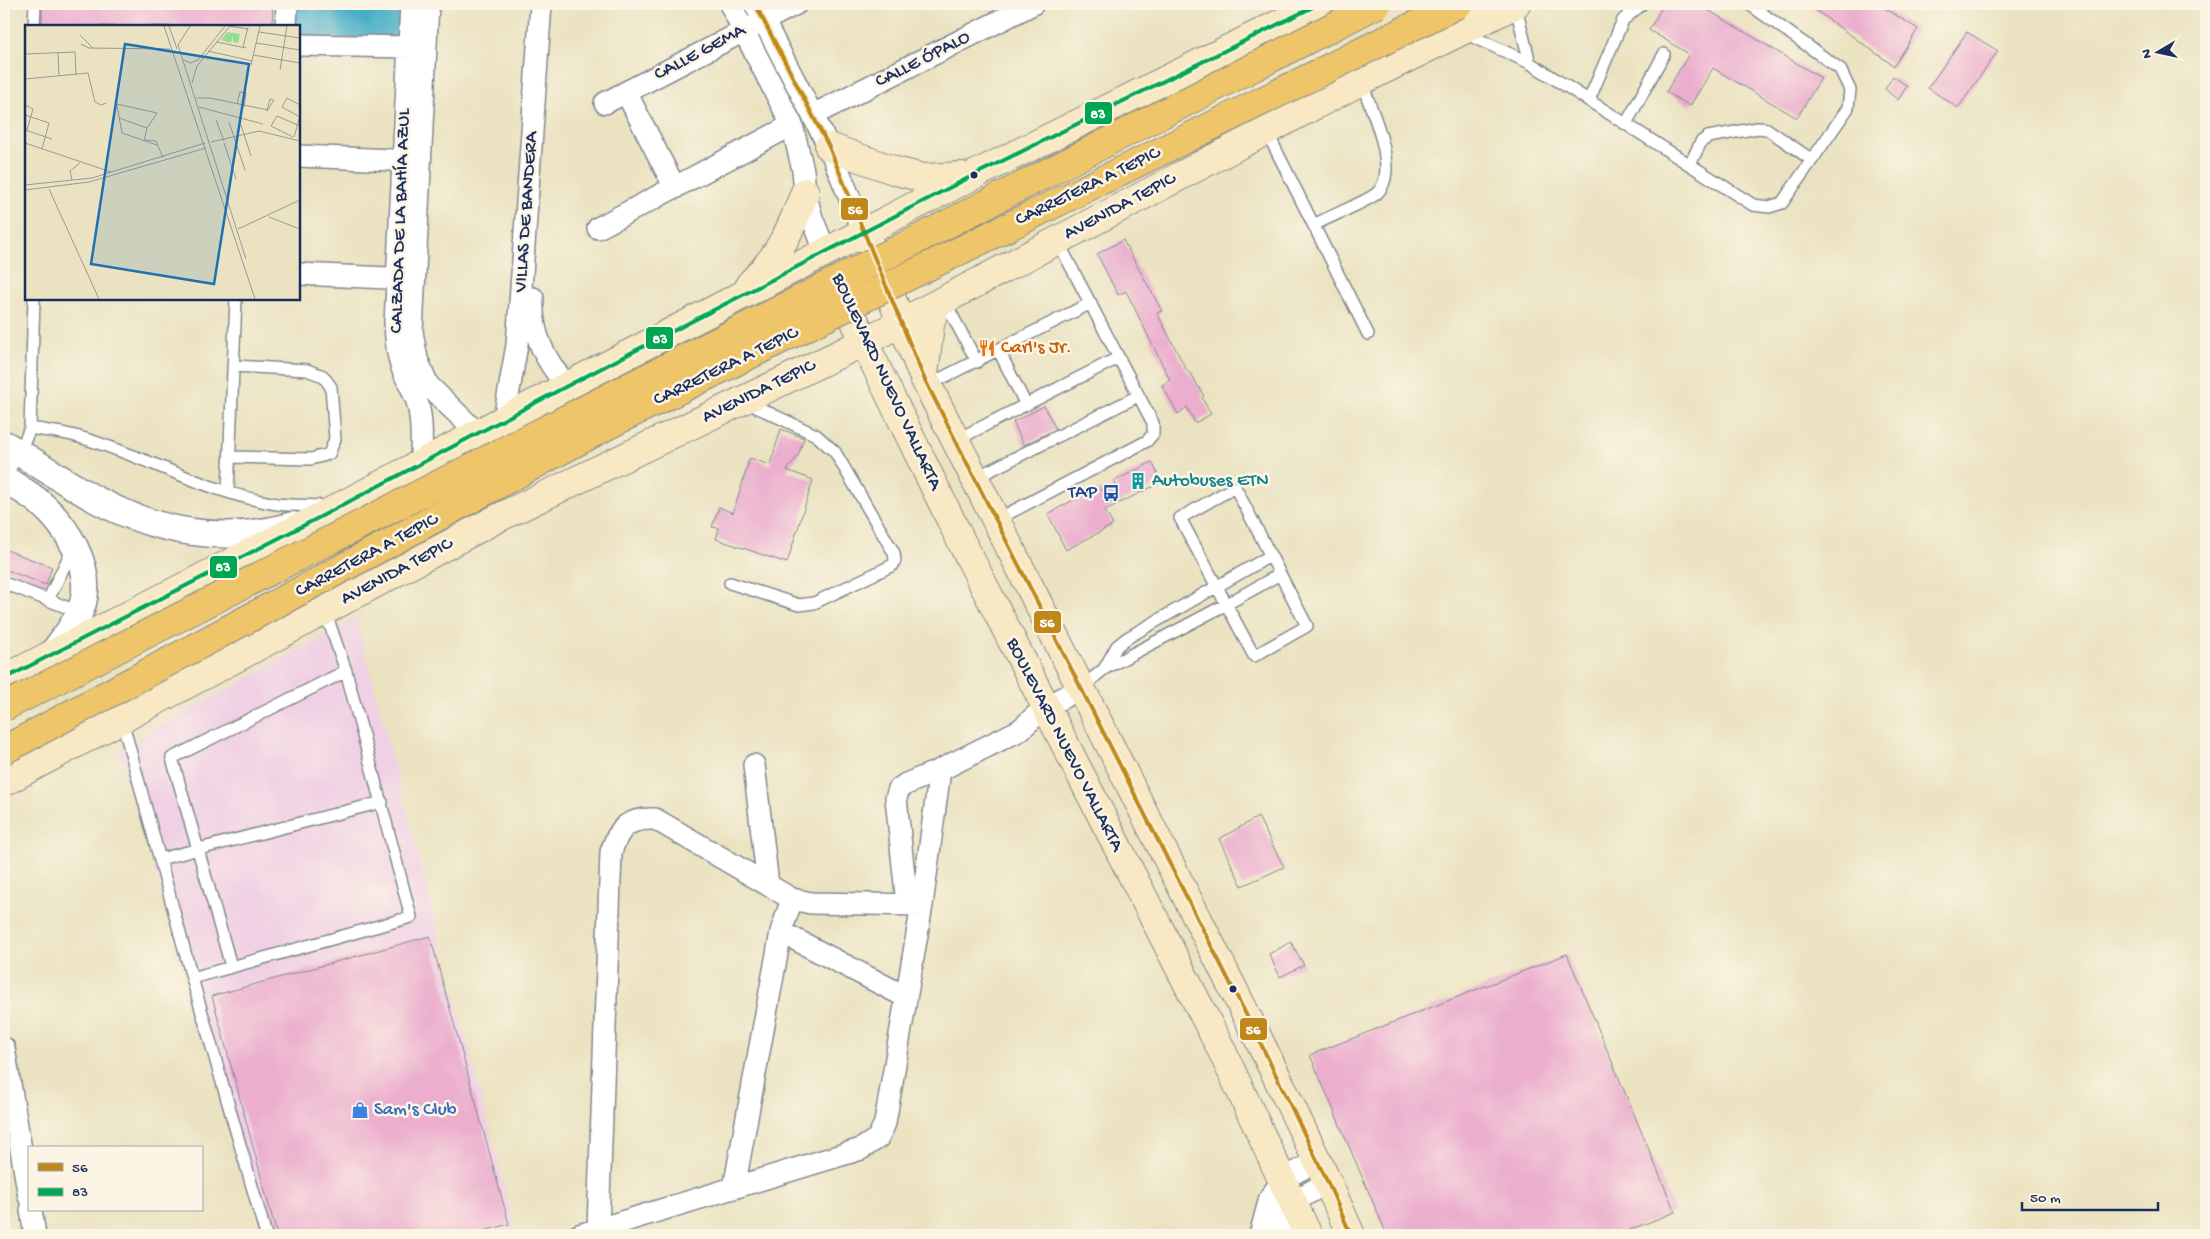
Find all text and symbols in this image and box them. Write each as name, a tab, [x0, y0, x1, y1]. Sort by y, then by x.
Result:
street label: CALLE GEMA	[650, 19, 751, 87]
inset map	[25, 25, 300, 300]
street label: CALLE ÓPALO	[872, 26, 975, 94]
north arrow	[2132, 28, 2182, 78]
text: N	[2139, 48, 2157, 59]
line badge: 83	[1084, 101, 1113, 125]
street label: CALZADA DE LA BAHÍA AZUL	[386, 107, 416, 334]
text: 83	[1091, 107, 1105, 124]
street label: VILLAS DE BANDERA	[510, 129, 544, 294]
street label: CARRETERA A TEPIC	[1012, 141, 1166, 232]
street label: AVENIDA TEPIC	[1060, 167, 1181, 246]
unlabelled marker	[969, 170, 979, 180]
line badge: 56	[840, 197, 869, 221]
text: 56	[848, 203, 863, 220]
street label: BOULEVARD NUEVO VALLARTA	[825, 269, 947, 496]
street label: CARRETERA A TEPIC	[650, 321, 804, 412]
line badge: 83	[645, 326, 674, 350]
text: 83	[653, 332, 667, 349]
place label: Carl's Jr.	[1001, 337, 1072, 360]
restaurant icon: Carl's Jr.	[977, 338, 997, 358]
street label: AVENIDA TEPIC	[699, 354, 821, 429]
place label: Autobuses ETN	[1152, 470, 1269, 493]
building icon: Autobuses ETN	[1128, 471, 1148, 491]
place label: TAP	[1067, 482, 1098, 505]
bus stop icon: TAP	[1101, 483, 1121, 503]
street label: CARRETERA A TEPIC	[292, 508, 444, 603]
street label: AVENIDA TEPIC	[337, 532, 458, 611]
line badge: 83	[209, 555, 238, 579]
text: 83	[216, 560, 230, 577]
line badge: 56	[1033, 610, 1062, 634]
text: 56	[1040, 616, 1055, 633]
street label: BOULEVARD NUEVO VALLARTA	[1000, 633, 1129, 857]
unlabelled marker	[1228, 984, 1238, 994]
line badge: 56	[1239, 1017, 1268, 1041]
text: 56	[1246, 1023, 1261, 1040]
place label: Sam's Club	[374, 1099, 457, 1122]
shop icon: Sam's Club	[350, 1100, 370, 1120]
legend	[28, 1146, 202, 1212]
text: 56	[72, 1160, 88, 1178]
scale bar	[2022, 1179, 2159, 1211]
text: 83	[72, 1184, 88, 1202]
text: 50 m	[2030, 1190, 2061, 1208]

